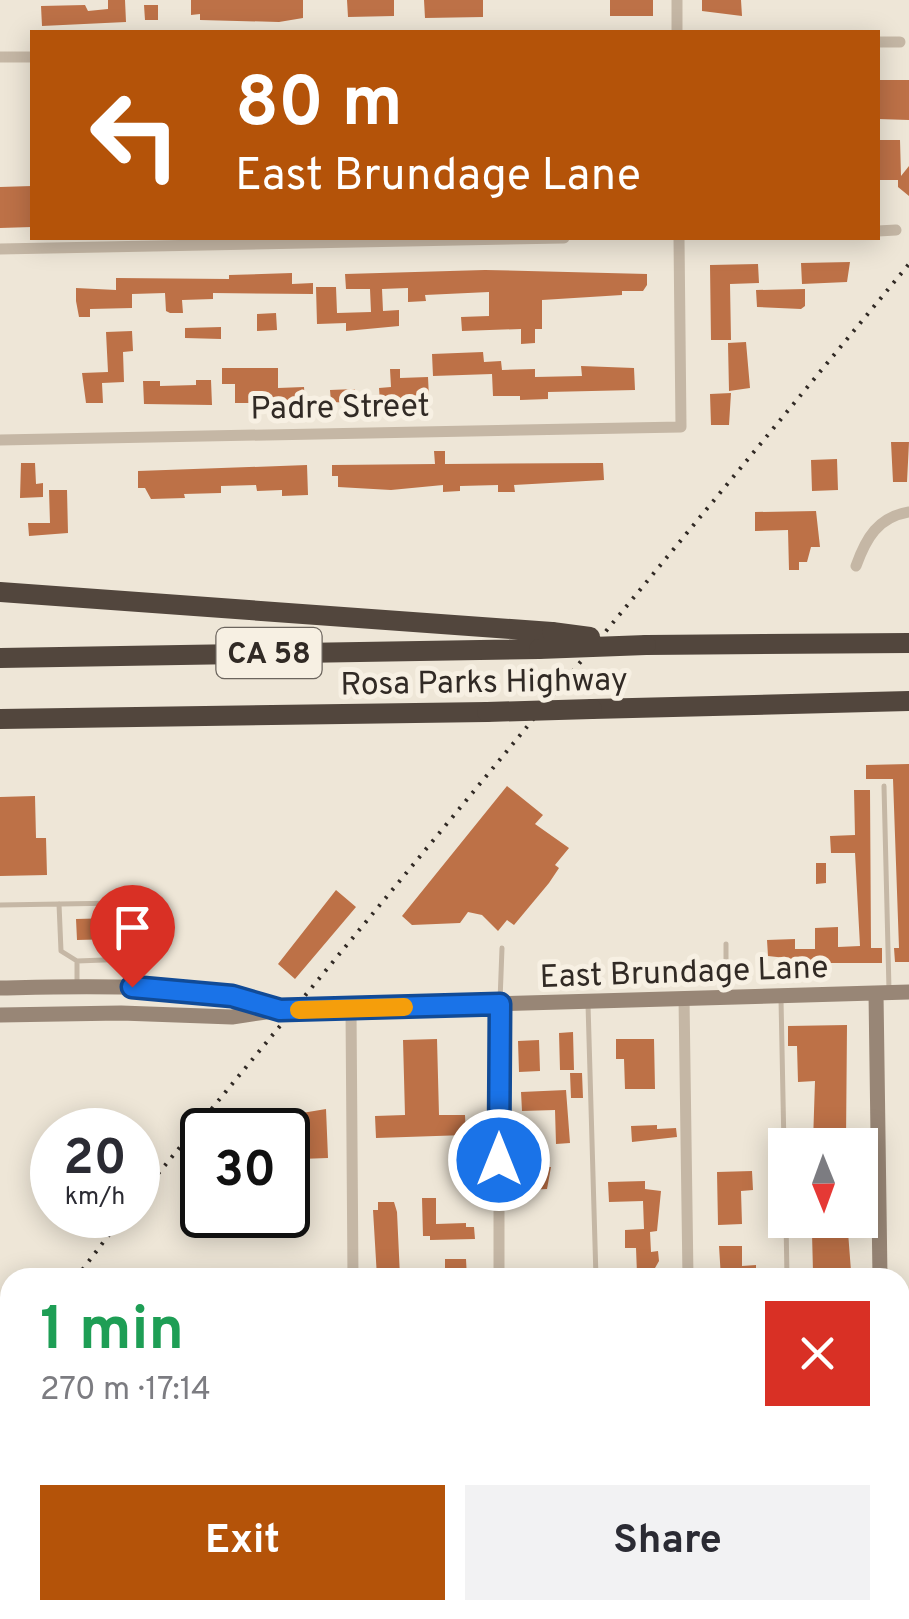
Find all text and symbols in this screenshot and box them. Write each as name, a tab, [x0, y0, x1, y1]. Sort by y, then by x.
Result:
text: 80 m	[235, 62, 403, 151]
icon: left	[70, 70, 200, 200]
text: East Brundage Lane	[235, 149, 641, 206]
street label: Padre Street	[250, 387, 430, 431]
road number: CA 58	[216, 628, 322, 678]
street label: Rosa Parks Highway	[340, 661, 628, 707]
pin	[90, 885, 175, 988]
icon: arrive	[105, 900, 160, 955]
street label: East Brundage Lane	[539, 949, 829, 999]
speed limit sign: 30	[180, 1108, 310, 1238]
position arrow	[447, 1108, 551, 1212]
north arrow	[768, 1128, 878, 1238]
map controls	[768, 1128, 878, 1238]
text: 20	[63, 1129, 127, 1192]
text: km/h	[65, 1182, 125, 1214]
text: 1 min	[40, 1295, 184, 1371]
button: close	[765, 1301, 870, 1406]
text: 270 m · 17:14	[40, 1371, 211, 1411]
button: Exit	[40, 1485, 445, 1600]
button: Share	[465, 1485, 870, 1600]

